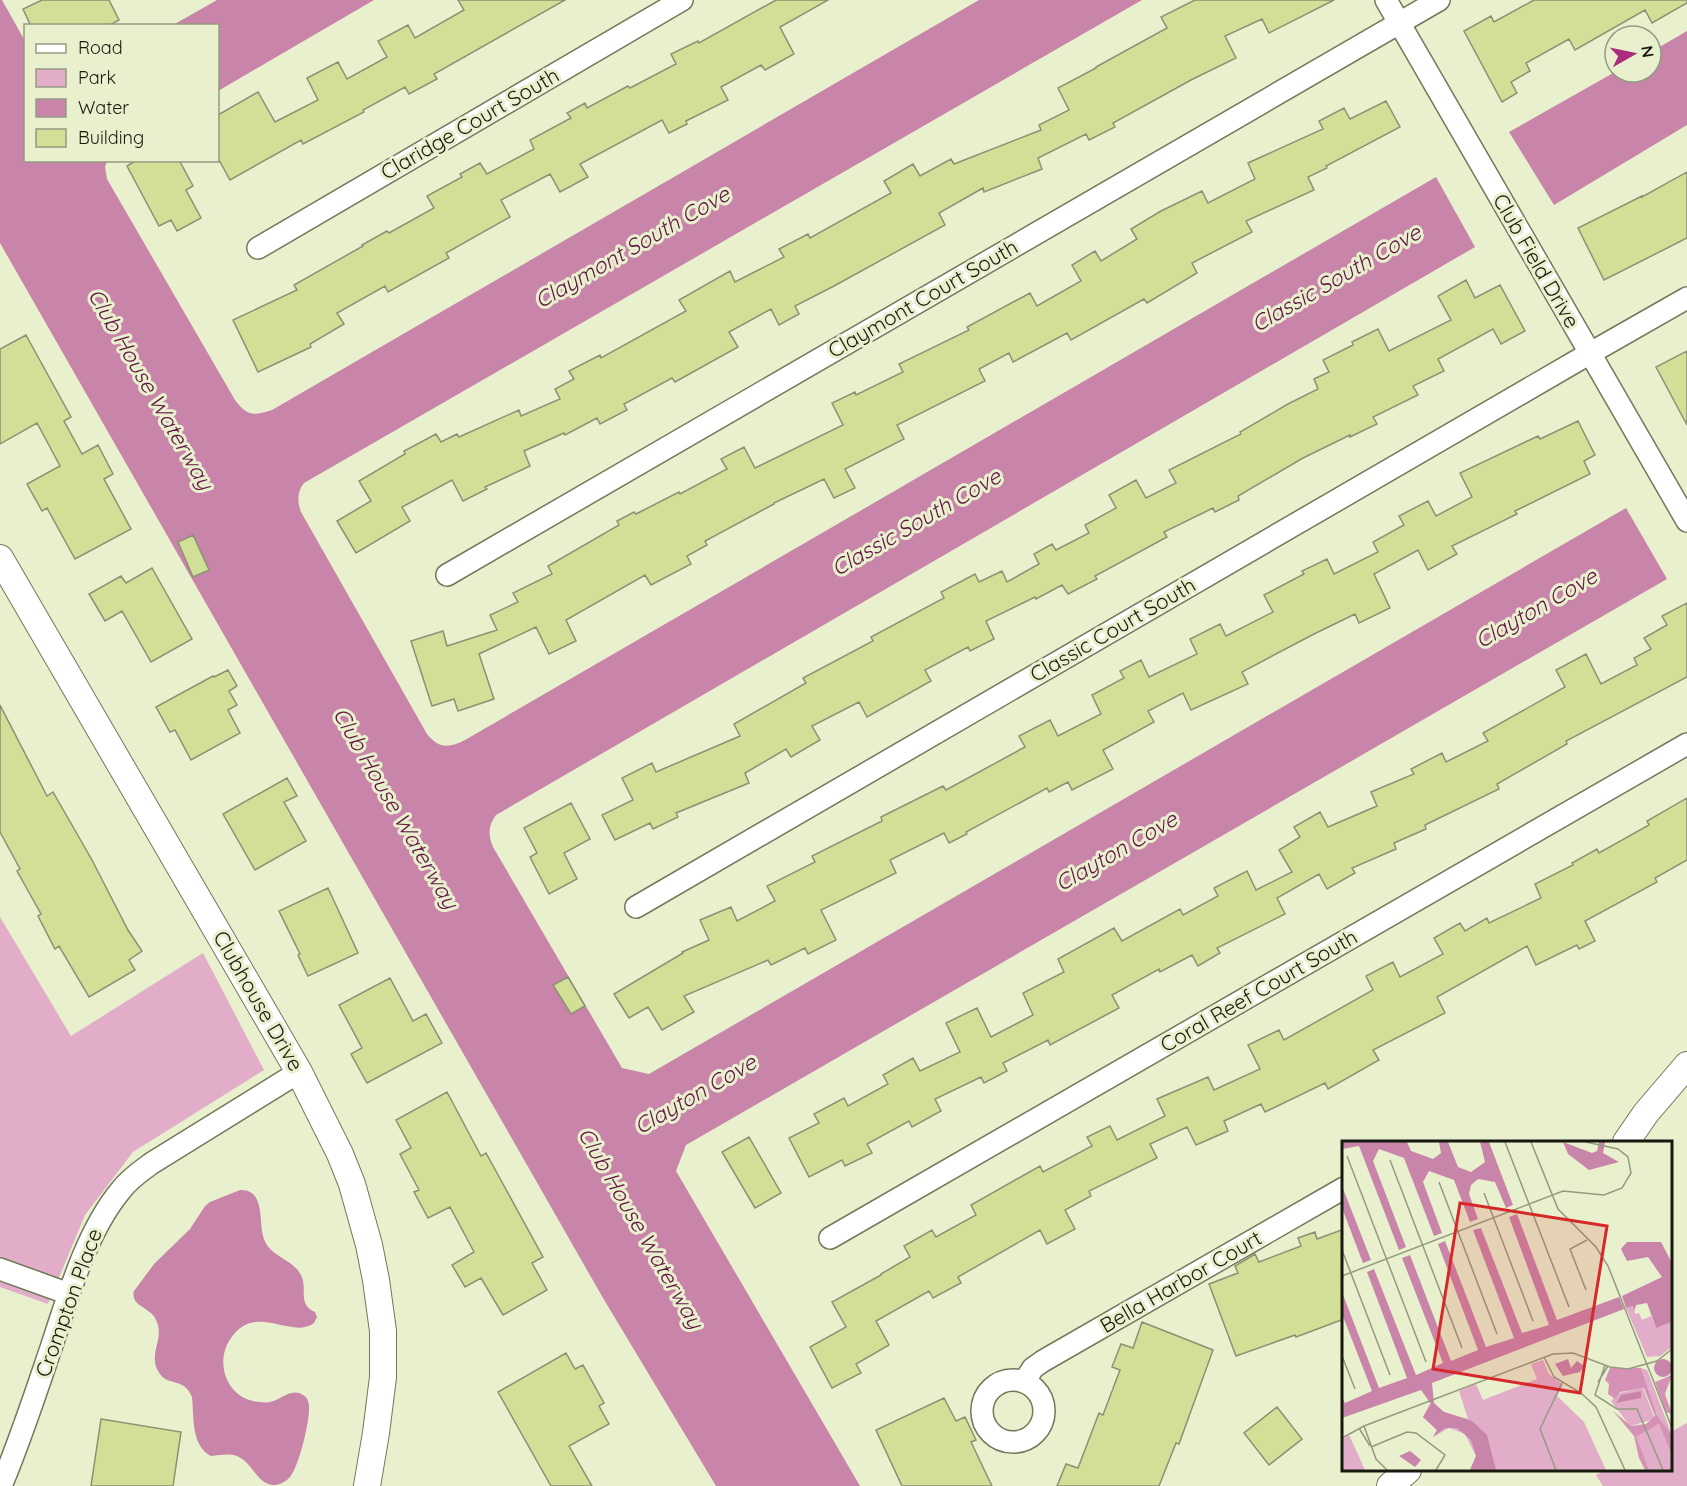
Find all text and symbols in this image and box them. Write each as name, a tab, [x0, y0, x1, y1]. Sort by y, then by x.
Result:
legend	[24, 24, 219, 162]
north arrow	[1603, 24, 1663, 84]
text: Road	[78, 36, 123, 59]
text: N	[1637, 44, 1659, 59]
street label: Claridge Court South	[376, 61, 563, 185]
text: Park	[78, 66, 116, 89]
text: Water	[78, 96, 129, 119]
text: Building	[78, 126, 144, 149]
water label: Claymont South Cove	[530, 179, 736, 314]
street label: Club Field Drive	[1488, 189, 1586, 332]
water label: Classic South Cove	[1246, 217, 1427, 338]
street label: Claymont Court South	[823, 233, 1022, 363]
water label: Club House Waterway	[82, 283, 221, 496]
water label: Classic South Cove	[826, 461, 1007, 582]
water label: Clayton Cove	[1470, 561, 1603, 654]
street label: Classic Court South	[1025, 571, 1200, 687]
water label: Club House Waterway	[327, 702, 466, 915]
water label: Clayton Cove	[1050, 804, 1183, 897]
street label: Coral Reef Court South	[1155, 923, 1362, 1057]
street label: Clubhouse Drive	[208, 926, 310, 1075]
water label: Clayton Cove	[629, 1047, 762, 1140]
water label: Club House Waterway	[572, 1122, 711, 1335]
inset map	[1342, 1141, 1672, 1471]
street label: Bella Harbor Court	[1095, 1224, 1266, 1338]
street label: Crompton Place	[29, 1225, 107, 1381]

